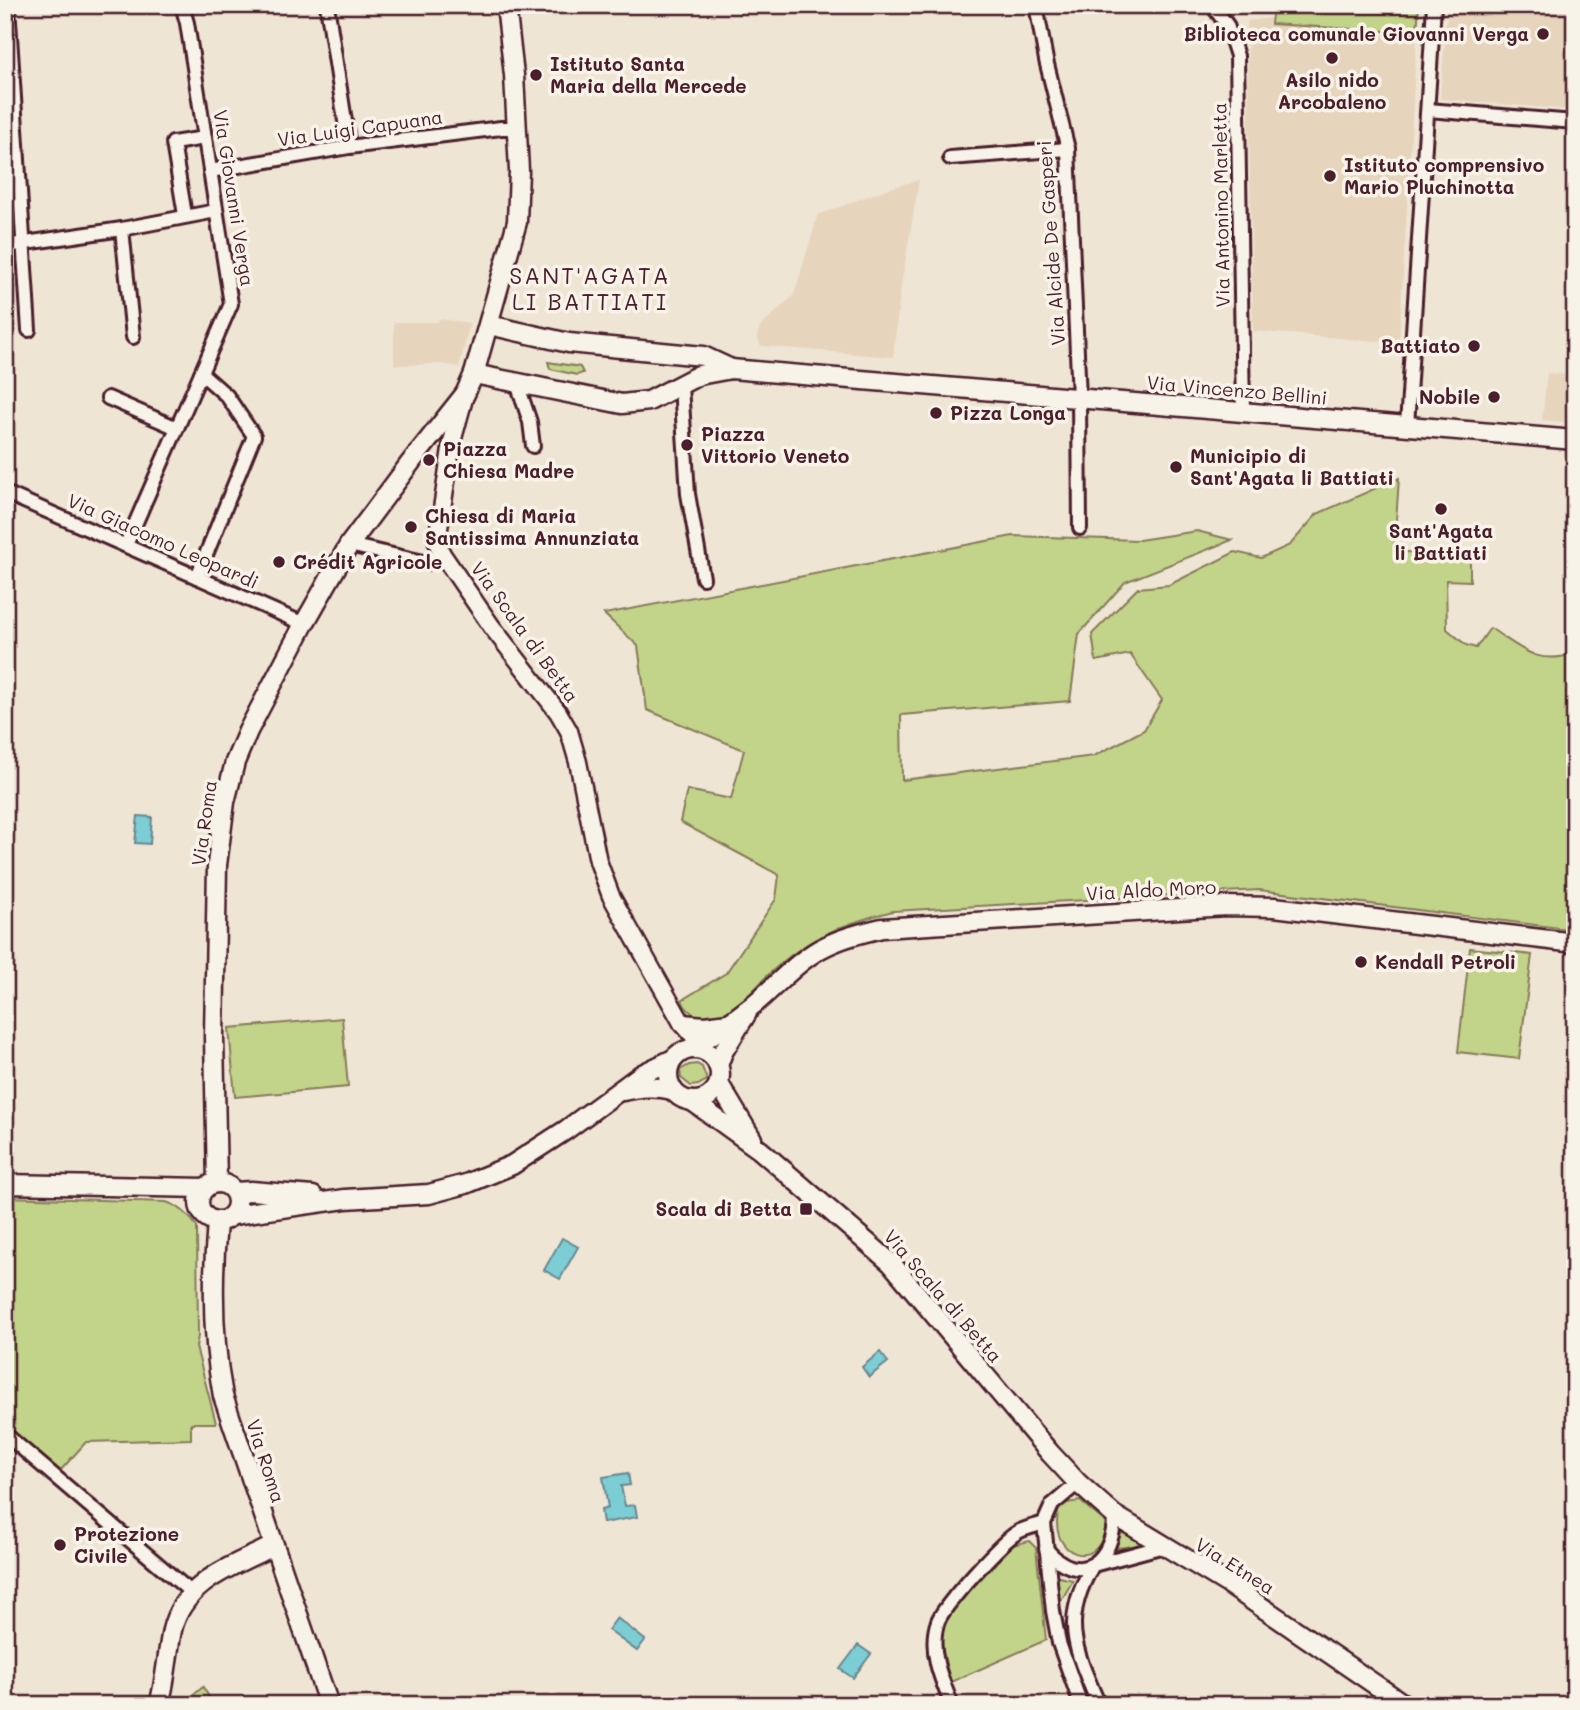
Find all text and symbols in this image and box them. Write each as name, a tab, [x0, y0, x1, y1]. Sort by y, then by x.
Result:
place label: Biblioteca comunale Giovanni Verga	[1184, 21, 1529, 46]
marker: Biblioteca comunale Giovanni Verga	[1535, 26, 1551, 42]
marker: Asilo nido Arcobaleno	[1324, 50, 1340, 66]
place label: Istituto Santa Maria della Mercede	[550, 51, 747, 98]
marker: Istituto Santa Maria della Mercede	[528, 67, 544, 83]
place label: Asilo nido Arcobaleno	[1278, 67, 1386, 114]
street label: Via Antonino Marletta	[1206, 102, 1235, 308]
street label: Via Luigi Capuana	[276, 104, 444, 151]
street label: Via Giovanni Verga	[208, 108, 261, 288]
street label: Via Alcide De Gasperi	[1031, 140, 1070, 346]
place label: Istituto comprensivo Mario Pluchinotta	[1344, 152, 1544, 199]
marker: Istituto comprensivo Mario Pluchinotta	[1322, 168, 1338, 184]
district label: SANT'AGATA LI BATTIATI	[509, 260, 671, 316]
place label: Battiato	[1381, 333, 1460, 358]
marker: Battiato	[1466, 338, 1482, 354]
street label: Via Vincenzo Bellini	[1146, 369, 1328, 410]
place label: Nobile	[1419, 384, 1480, 409]
marker: Nobile	[1486, 389, 1502, 405]
place label: Pizza Longa	[950, 400, 1066, 425]
marker: Pizza Longa	[928, 405, 944, 421]
place label: Piazza Vittorio Veneto	[701, 421, 849, 468]
place label: Piazza Chiesa Madre	[443, 436, 574, 483]
marker: Piazza Vittorio Veneto	[679, 437, 695, 453]
place label: Municipio di Sant'Agata li Battiati	[1190, 443, 1394, 490]
marker: Piazza Chiesa Madre	[421, 452, 437, 468]
marker: Municipio di Sant'Agata li Battiati	[1168, 459, 1184, 475]
street label: Via Giacomo Leopardi	[64, 487, 263, 594]
marker: Sant'Agata li Battiati	[1433, 501, 1449, 517]
place label: Chiesa di Maria Santissima Annunziata	[425, 503, 639, 550]
place label: Sant'Agata li Battiati	[1389, 518, 1493, 565]
marker: Chiesa di Maria Santissima Annunziata	[403, 519, 419, 535]
place label: Crédit Agricole	[293, 549, 442, 574]
marker: Crédit Agricole	[271, 554, 287, 570]
street label: Via Scala di Betta	[466, 556, 585, 707]
street label: Via Roma	[185, 778, 222, 867]
street label: Via Aldo Moro	[1085, 874, 1217, 905]
place label: Kendall Petroli	[1375, 949, 1516, 974]
marker: Kendall Petroli	[1353, 954, 1369, 970]
place label: Scala di Betta	[655, 1196, 792, 1221]
marker: Scala di Betta	[798, 1201, 814, 1217]
street label: Via Scala di Betta	[879, 1224, 1008, 1367]
street label: Via Roma	[241, 1416, 292, 1506]
place label: Protezione Civile	[74, 1521, 179, 1568]
street label: Via Etnea	[1191, 1531, 1280, 1600]
marker: Protezione Civile	[52, 1537, 68, 1553]

